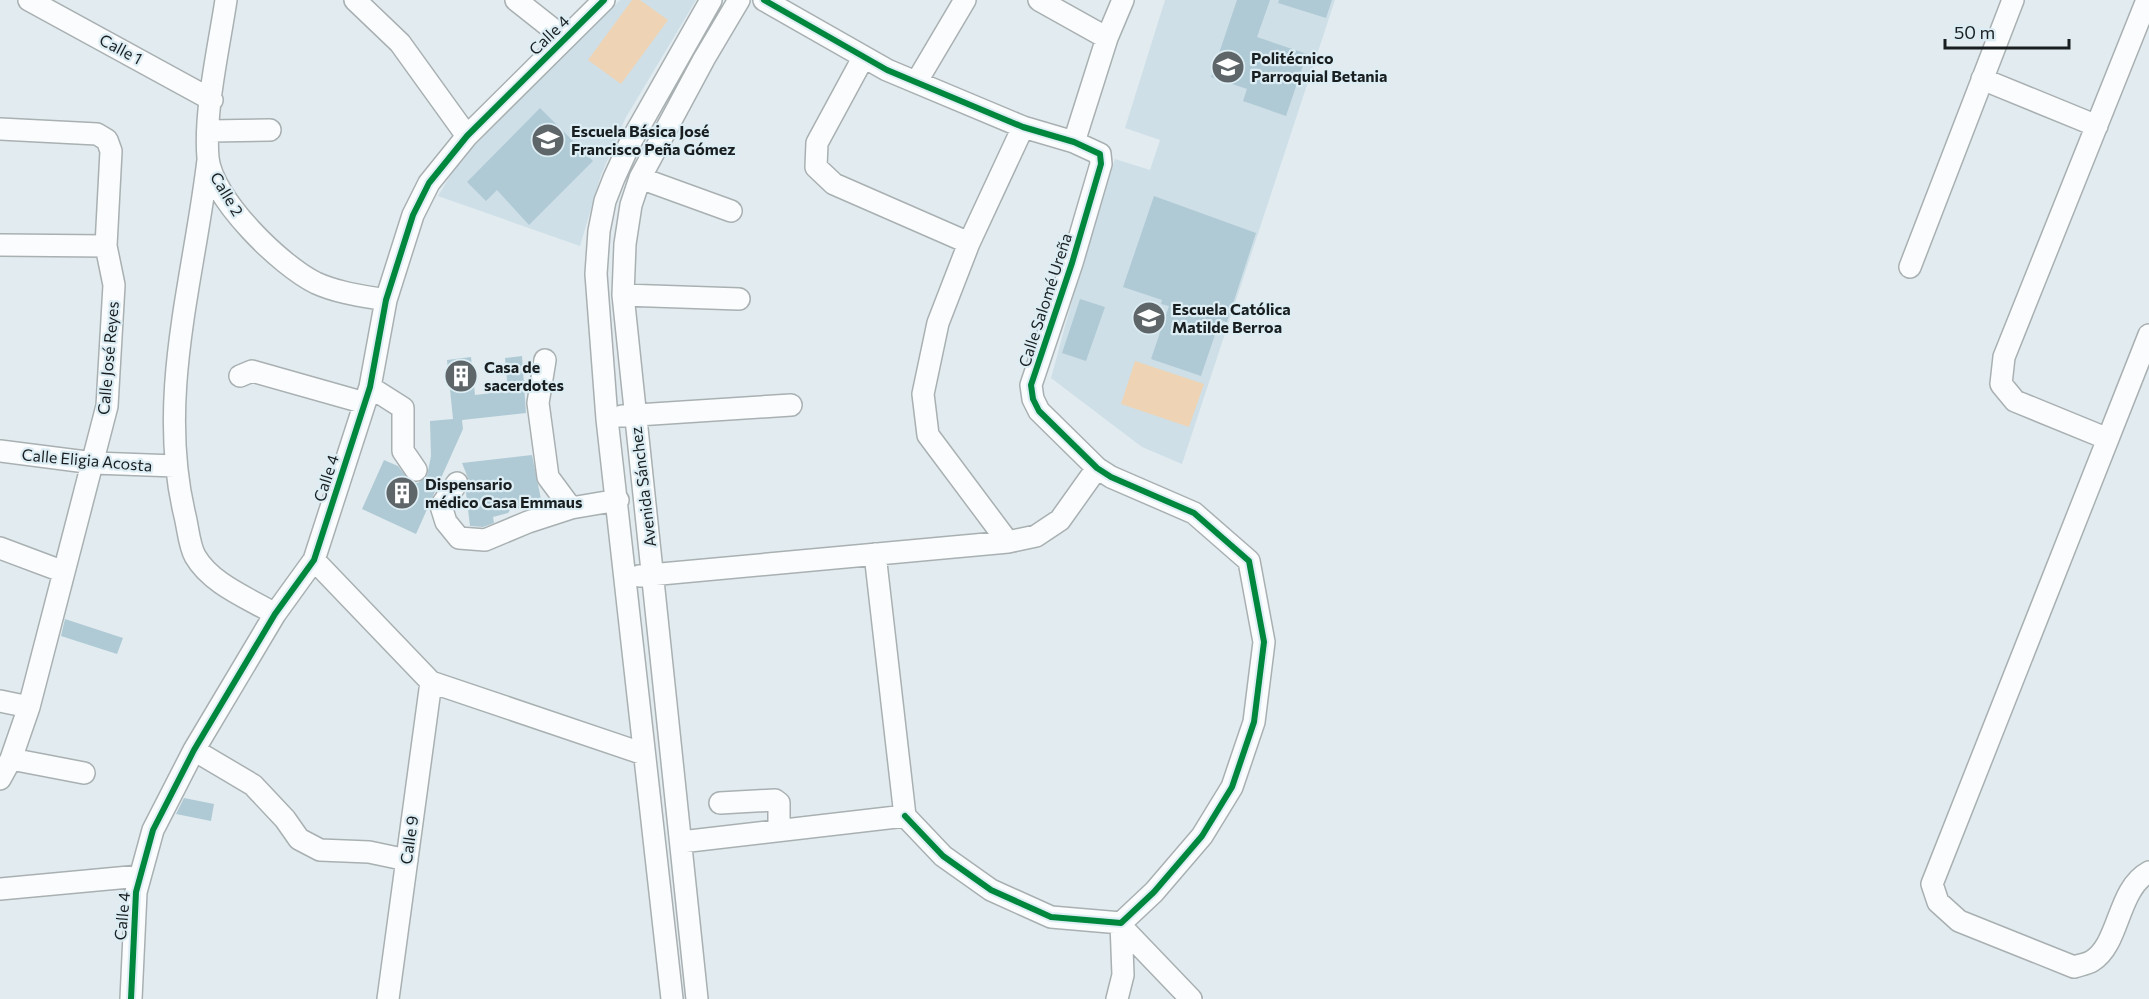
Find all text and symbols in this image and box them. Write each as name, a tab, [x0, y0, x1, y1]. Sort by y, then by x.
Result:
street label: Calle 4	[525, 11, 573, 58]
scale bar	[1945, 12, 2070, 50]
text: 50 m	[1954, 21, 1995, 43]
street label: Calle 1	[97, 29, 146, 68]
place label: Politécnico Parroquial Betania	[1251, 48, 1388, 85]
school or university icon: Politécnico Parroquial Betania	[1210, 49, 1246, 85]
place label: Escuela Básica José Francisco Peña Gómez	[571, 121, 735, 158]
school or university icon: Escuela Básica José Francisco Peña Gómez	[530, 122, 566, 158]
street label: Calle 2	[207, 168, 248, 219]
street label: Calle Salomé Ureña	[1014, 231, 1075, 369]
place label: Escuela Católica Matilde Berroa	[1172, 299, 1291, 336]
street label: Calle José Reyes	[93, 300, 122, 416]
school or university icon: Escuela Católica Matilde Berroa	[1131, 300, 1167, 336]
place label: Casa de sacerdotes	[484, 357, 564, 394]
building icon: Casa de sacerdotes	[443, 358, 479, 394]
street label: Avenida Sánchez	[626, 426, 659, 548]
street label: Calle Eligia Acosta	[21, 444, 153, 475]
street label: Calle 4	[309, 451, 342, 504]
place label: Dispensario médico Casa Emmaus	[425, 474, 582, 511]
building icon: Dispensario médico Casa Emmaus	[384, 475, 420, 511]
street label: Calle 9	[396, 815, 421, 865]
street label: Calle 4	[110, 891, 133, 941]

